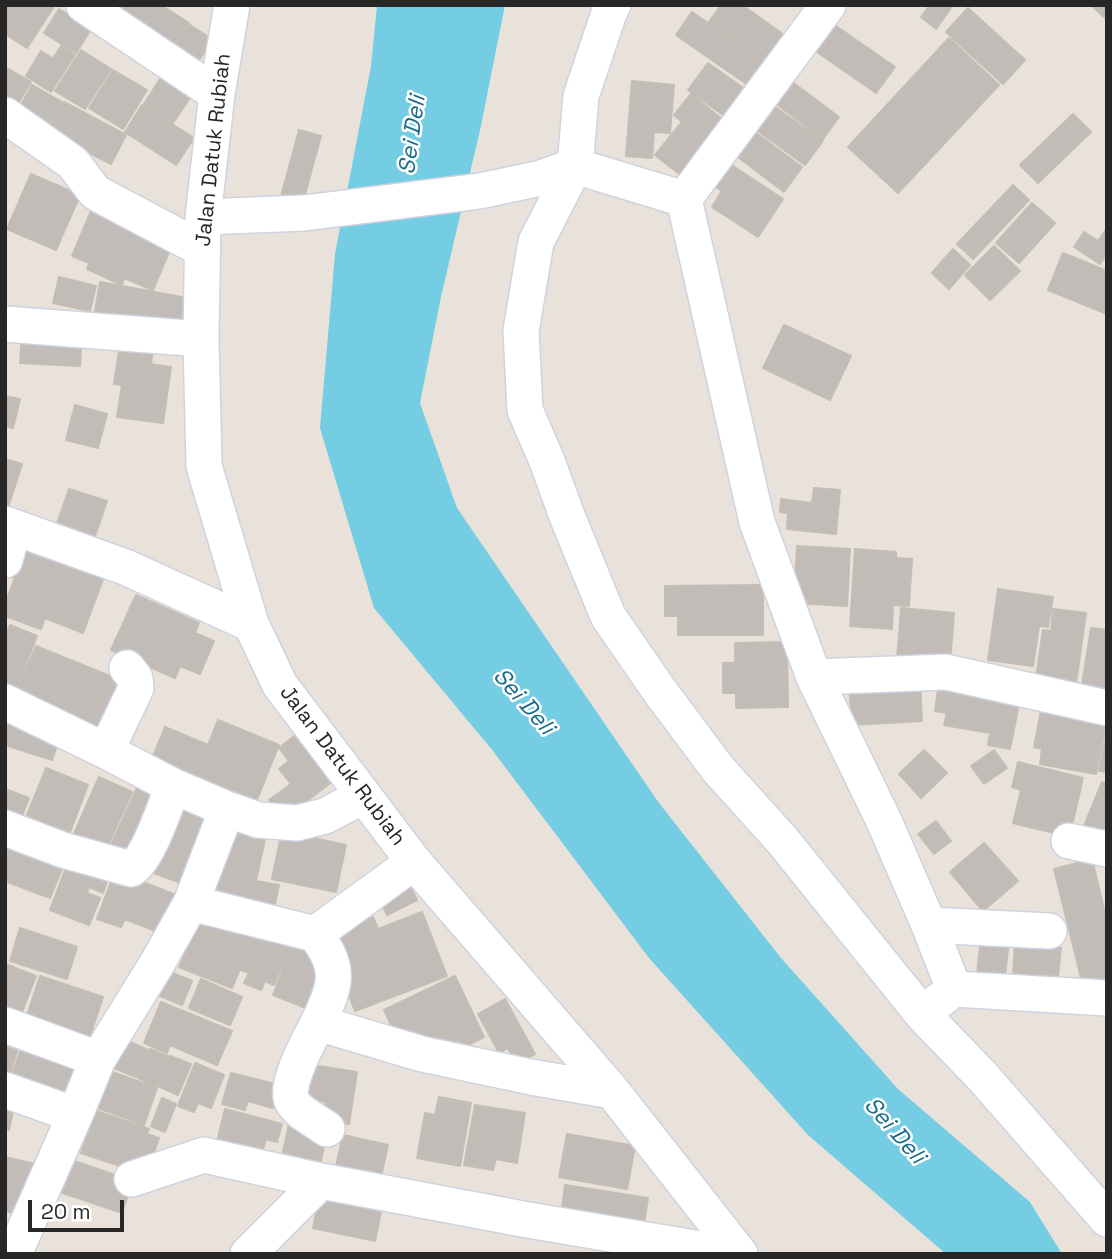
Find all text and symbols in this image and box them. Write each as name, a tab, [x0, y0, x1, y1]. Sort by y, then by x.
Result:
street label: Jalan Datuk Rubiah	[191, 52, 237, 248]
water label: Sei Deli	[394, 94, 432, 176]
water label: Sei Deli	[487, 663, 559, 741]
street label: Jalan Datuk Rubiah	[274, 681, 410, 851]
water label: Sei Deli	[858, 1092, 930, 1170]
scale bar	[32, 1186, 128, 1230]
text: 20 m	[41, 1198, 91, 1225]

